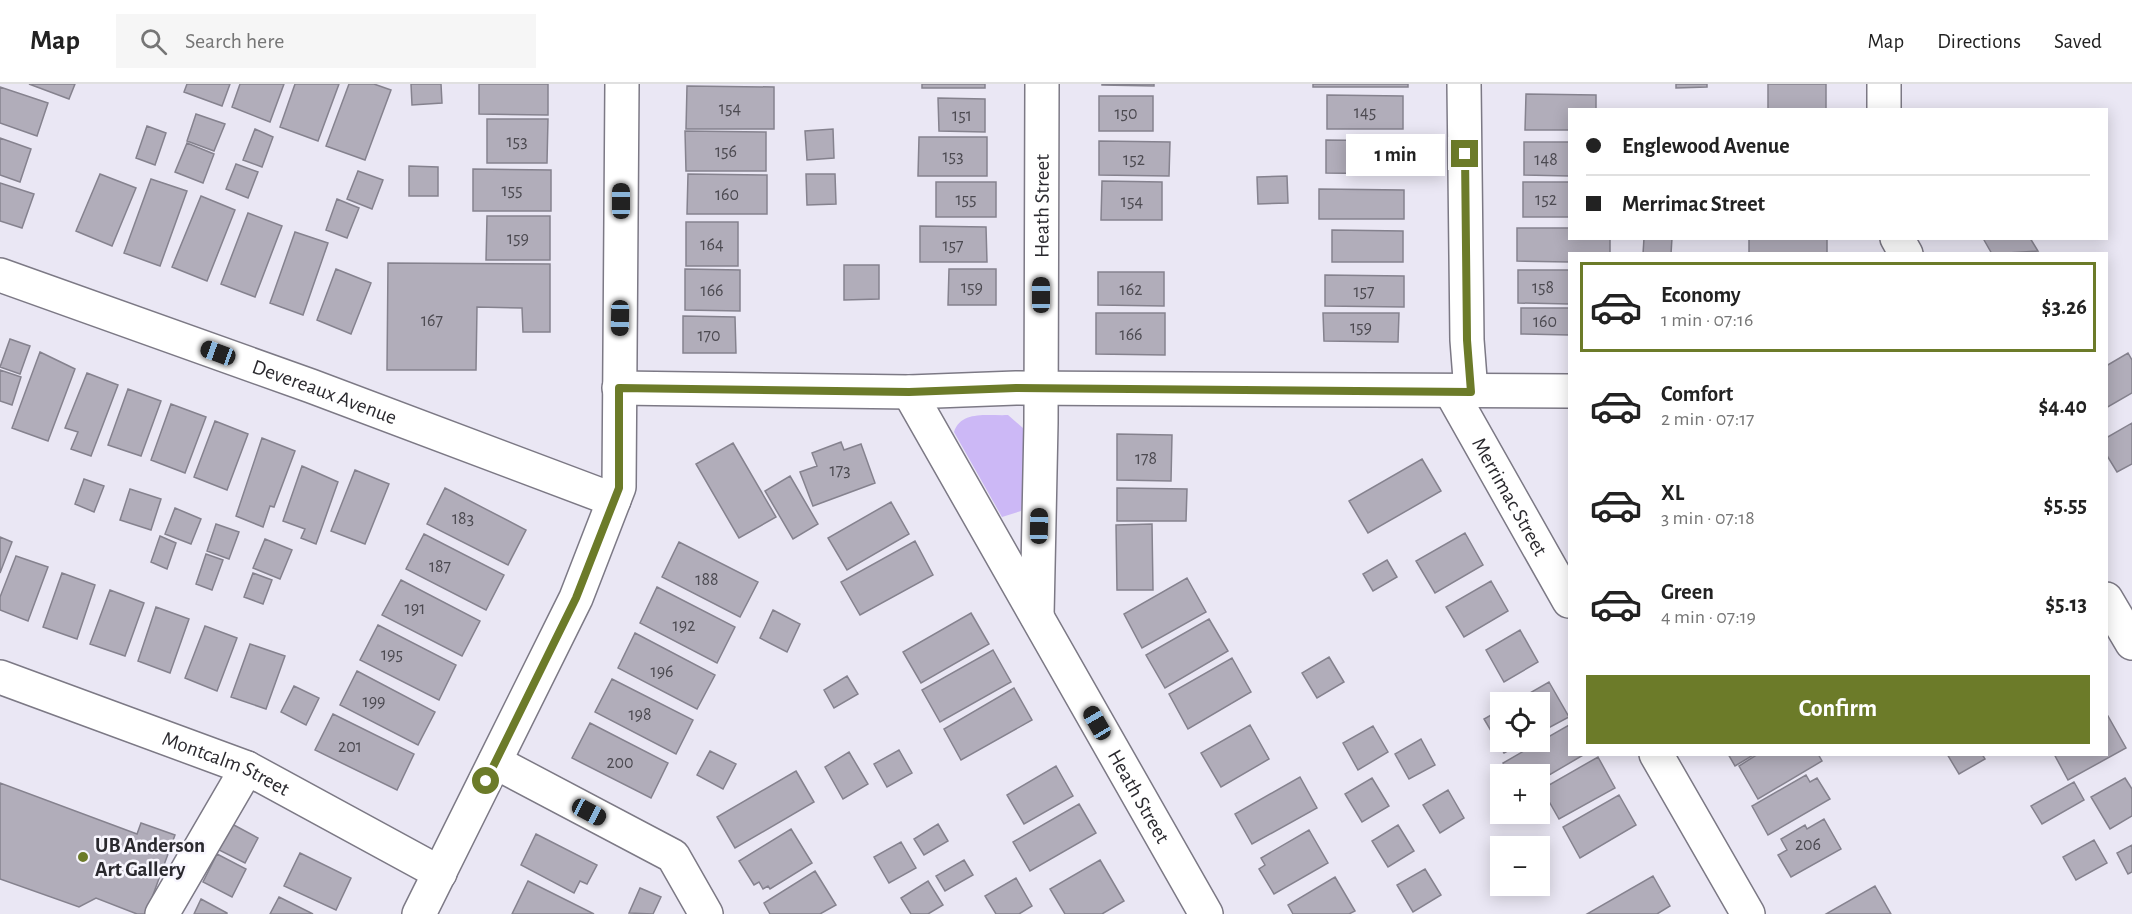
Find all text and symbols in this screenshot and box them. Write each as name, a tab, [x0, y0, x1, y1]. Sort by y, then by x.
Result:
search box	[116, 14, 536, 68]
icon: search	[137, 25, 170, 58]
text: Map	[30, 27, 80, 55]
text: Search here	[185, 30, 284, 52]
text: Map	[1868, 31, 1904, 52]
text: Directions	[1937, 31, 2021, 52]
text: Saved	[2054, 31, 2102, 52]
house number: 154	[719, 100, 742, 118]
house number: 145	[1354, 104, 1376, 122]
house number: 150	[1114, 105, 1138, 123]
house number: 151	[952, 107, 972, 125]
house number: 153	[506, 133, 528, 151]
callout: 1 min	[1345, 133, 1444, 175]
text: Englewood Avenue	[1622, 135, 1790, 157]
route end	[1451, 140, 1478, 167]
house number: 156	[715, 143, 737, 161]
text: 1 min	[1374, 145, 1417, 165]
house number: 153	[942, 148, 964, 166]
house number: 152	[1123, 151, 1145, 169]
house number: 148	[1534, 151, 1558, 169]
street label: Heath Street	[1031, 154, 1053, 258]
house number: 155	[501, 182, 523, 200]
car	[612, 183, 630, 219]
house number: 160	[715, 186, 739, 204]
house number: 155	[955, 191, 977, 209]
house number: 152	[1535, 191, 1557, 209]
house number: 154	[1121, 193, 1144, 211]
text: Merrimac Street	[1622, 193, 1765, 215]
house number: 159	[507, 230, 529, 248]
house number: 164	[700, 236, 724, 254]
house number: 157	[942, 237, 964, 255]
car	[1032, 277, 1050, 313]
house number: 159	[961, 279, 983, 297]
house number: 158	[1532, 279, 1554, 297]
icon: car	[1589, 280, 1643, 334]
house number: 162	[1120, 281, 1142, 299]
house number: 166	[700, 282, 724, 300]
house number: 157	[1353, 283, 1375, 301]
text: Economy	[1661, 284, 1741, 306]
text: $3.26	[2042, 296, 2087, 318]
car	[611, 300, 629, 336]
text: 1 min · 07:16	[1661, 310, 1753, 330]
house number: 167	[421, 312, 443, 330]
house number: 160	[1533, 313, 1557, 331]
house number: 159	[1350, 319, 1372, 337]
house number: 166	[1119, 326, 1143, 344]
house number: 170	[697, 327, 721, 345]
car	[198, 338, 238, 368]
street label: Devereaux Avenue	[250, 356, 400, 428]
icon: car	[1589, 379, 1643, 433]
text: Comfort	[1661, 383, 1733, 405]
text: $4.40	[2038, 395, 2087, 417]
text: 2 min · 07:17	[1661, 409, 1754, 429]
street label: Merrimac Street	[1468, 434, 1551, 560]
house number: 178	[1135, 450, 1157, 468]
house number: 173	[829, 462, 851, 480]
icon: car	[1589, 478, 1643, 532]
text: XL	[1661, 482, 1684, 504]
text: $5.55	[2044, 494, 2087, 516]
car	[1030, 508, 1048, 544]
text: 3 min · 07:18	[1661, 508, 1755, 528]
house number: 183	[452, 510, 474, 528]
house number: 187	[429, 558, 451, 576]
house number: 188	[695, 571, 719, 589]
icon: car	[1589, 577, 1643, 631]
text: Green	[1661, 581, 1714, 603]
text: $5.13	[2045, 593, 2087, 615]
house number: 191	[405, 600, 425, 618]
text: 4 min · 07:19	[1661, 607, 1756, 627]
house number: 192	[673, 617, 695, 635]
house number: 195	[381, 646, 403, 664]
house number: 196	[650, 663, 674, 681]
button: Confirm	[1586, 675, 2090, 744]
map controls	[1490, 692, 1550, 896]
button: locate	[1490, 692, 1550, 752]
house number: 199	[362, 693, 386, 711]
car	[1080, 703, 1114, 743]
house number: 198	[628, 706, 652, 724]
street label: Montcalm Street	[159, 728, 293, 800]
house number: 201	[338, 738, 362, 756]
street label: Heath Street	[1104, 746, 1173, 847]
house number: 200	[606, 754, 634, 772]
button: +	[1490, 764, 1550, 824]
route start	[472, 767, 499, 794]
car	[569, 796, 609, 828]
place label: UB Anderson Art Gallery	[95, 835, 205, 880]
button: −	[1490, 836, 1550, 896]
house number: 206	[1795, 836, 1821, 854]
marker: UB Anderson Art Gallery	[76, 850, 90, 864]

